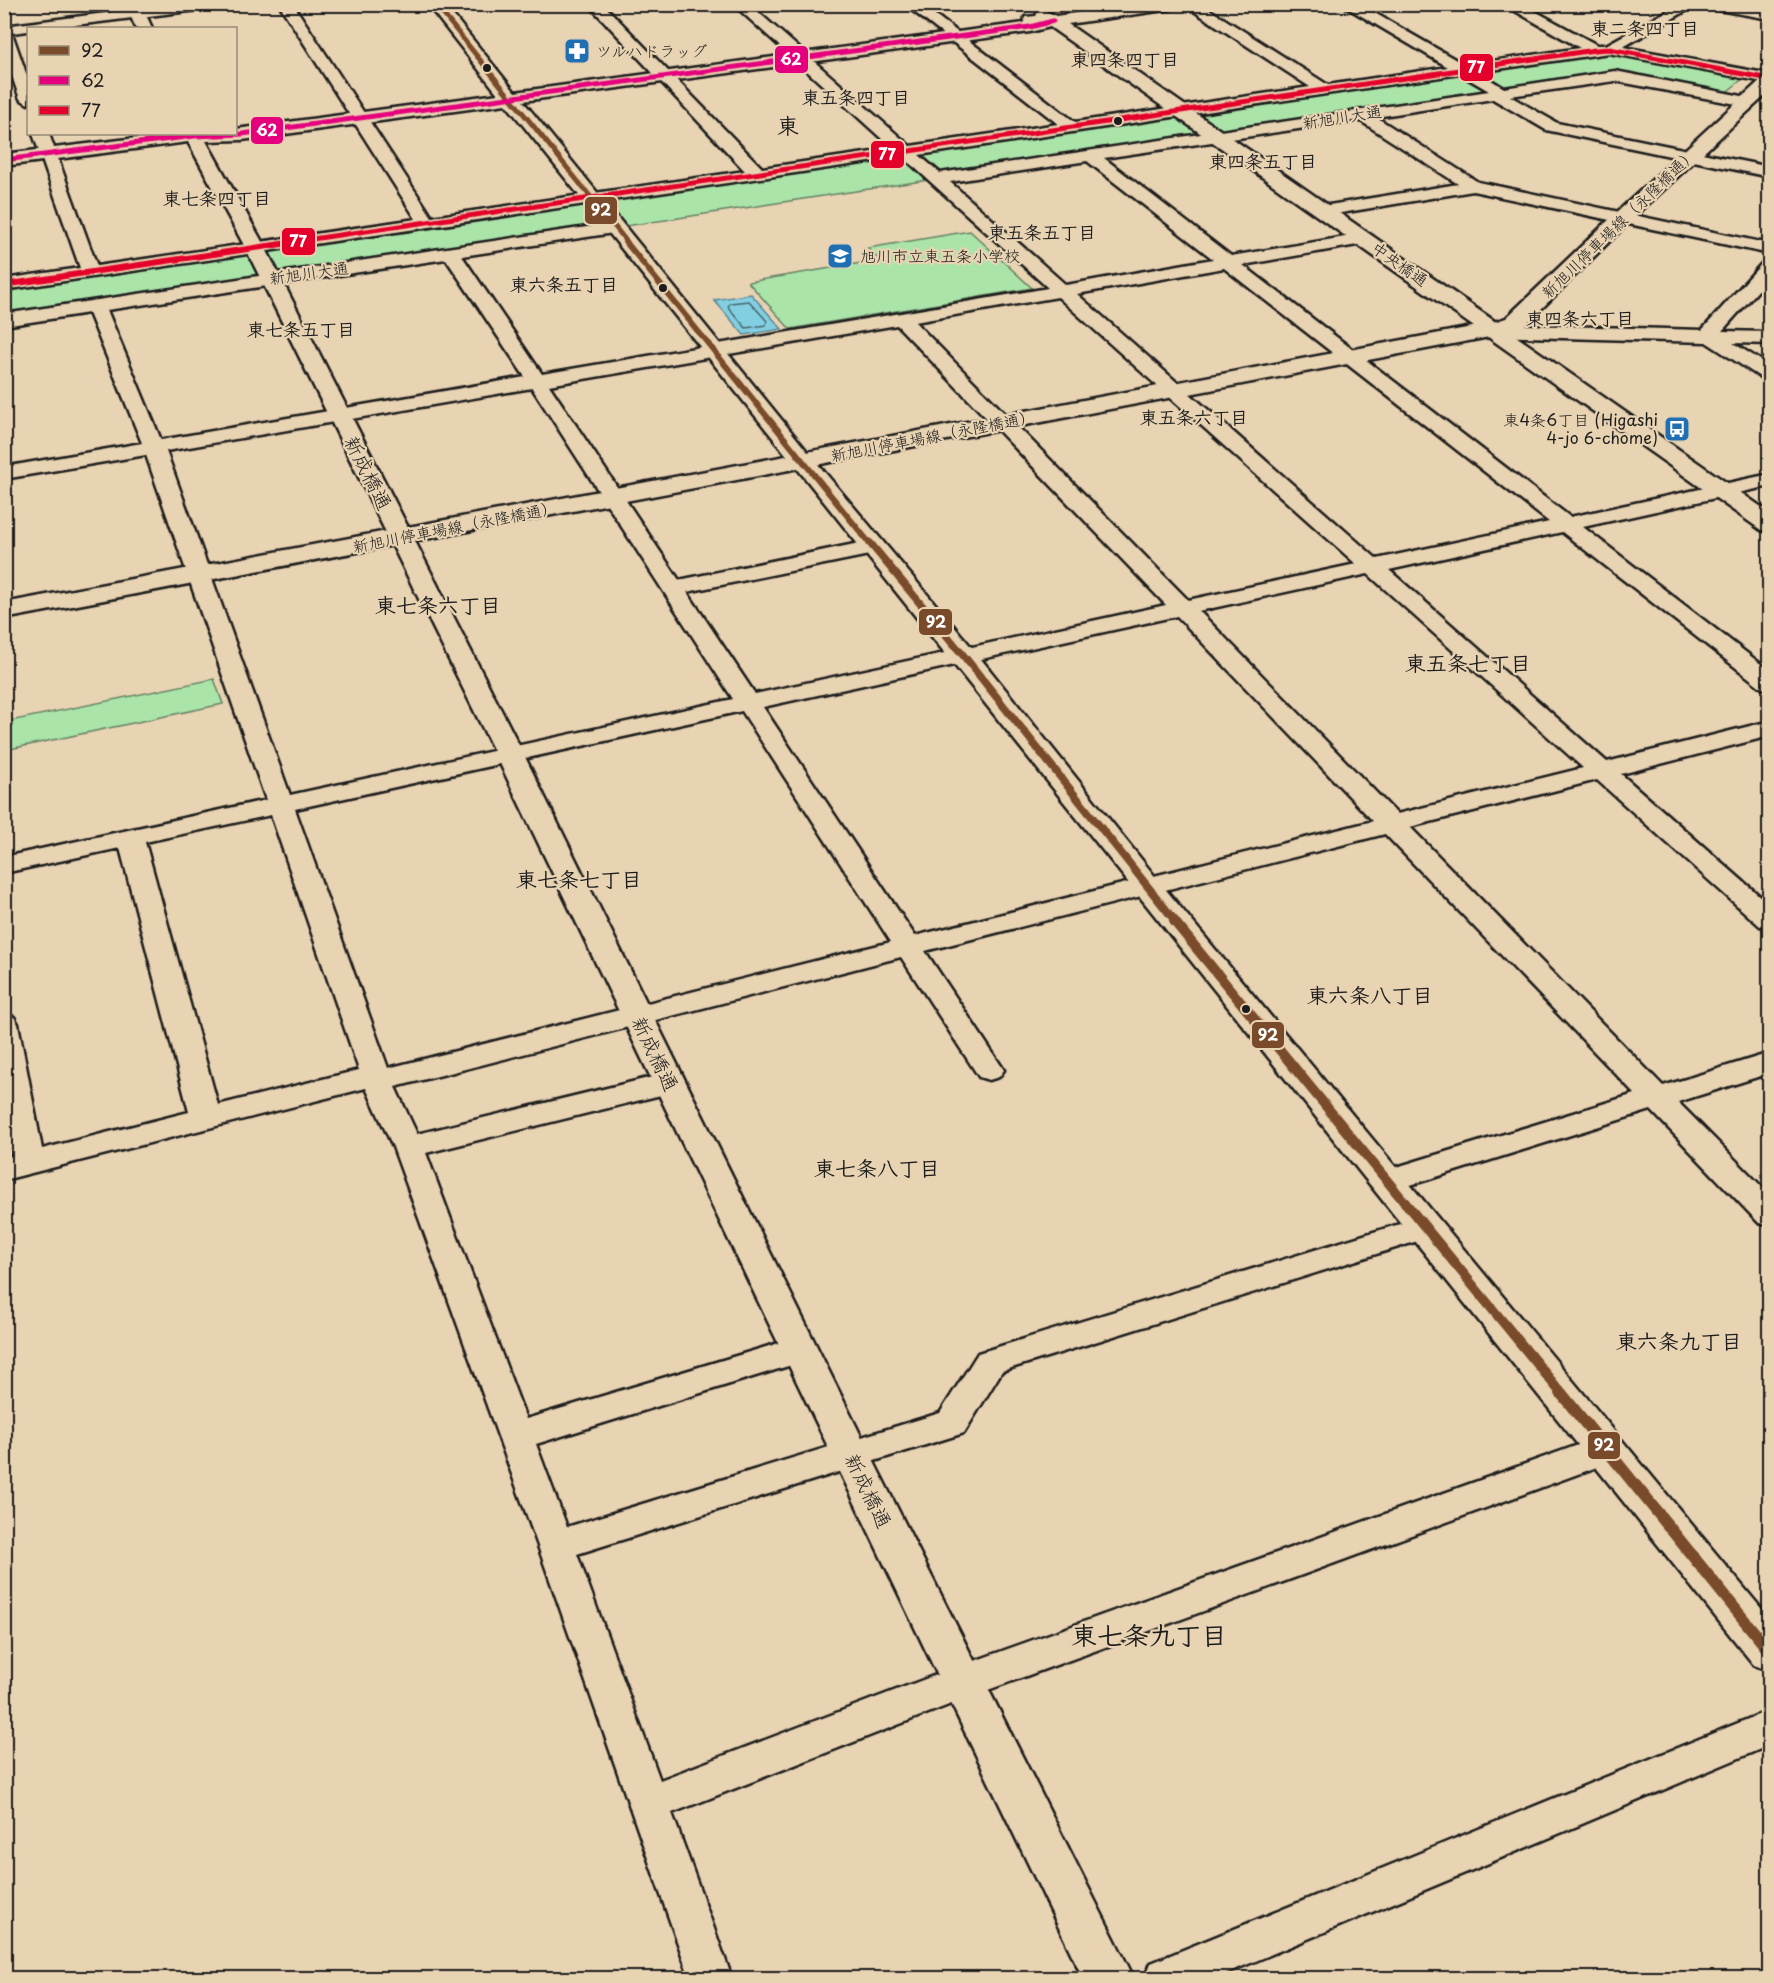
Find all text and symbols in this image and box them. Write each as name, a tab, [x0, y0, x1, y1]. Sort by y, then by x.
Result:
district label: 東二条四丁目	[1591, 14, 1699, 41]
legend	[27, 27, 237, 135]
text: 92	[81, 36, 104, 63]
pharmacy icon: ツルハドラッグ	[562, 36, 592, 66]
place label: ツルハドラッグ	[596, 38, 707, 62]
line badge: 62	[774, 45, 809, 74]
district label: 東四条四丁目	[1071, 45, 1179, 72]
text: 62	[780, 46, 802, 70]
line badge: 77	[1459, 53, 1494, 82]
text: 77	[1467, 54, 1485, 78]
unlabelled marker	[481, 62, 493, 74]
text: 62	[81, 66, 105, 93]
district label: 東五条四丁目	[802, 83, 910, 110]
text: 77	[81, 96, 101, 123]
street label: 新旭川大通	[1300, 98, 1383, 134]
district label: 東	[777, 108, 799, 141]
unlabelled marker	[1112, 115, 1124, 127]
line badge: 62	[250, 116, 284, 145]
text: 62	[256, 117, 278, 141]
line badge: 77	[870, 140, 905, 169]
text: 77	[878, 141, 896, 165]
street label: 新旭川停車場線（永隆橋通）	[1535, 141, 1701, 303]
district label: 東四条五丁目	[1209, 147, 1317, 174]
district label: 東七条四丁目	[163, 184, 271, 211]
line badge: 92	[584, 196, 618, 225]
text: 92	[591, 197, 611, 221]
district label: 東五条五丁目	[988, 218, 1096, 245]
line badge: 77	[281, 227, 316, 256]
text: 77	[289, 228, 307, 252]
street label: 中央橋通	[1367, 235, 1434, 291]
school or university icon: 旭川市立東五条小学校	[825, 241, 855, 271]
place label: 旭川市立東五条小学校	[860, 243, 1020, 267]
street label: 新旭川大通	[268, 255, 350, 289]
district label: 東六条五丁目	[510, 270, 618, 297]
unlabelled marker	[657, 282, 669, 294]
district label: 東四条六丁目	[1526, 304, 1634, 331]
district label: 東七条五丁目	[247, 315, 355, 342]
street label: 新旭川停車場線（永隆橋通）	[828, 403, 1037, 467]
district label: 東五条六丁目	[1140, 403, 1248, 430]
place label: 東4条6丁目 (Higashi 4-jo 6-chome)	[1504, 407, 1658, 449]
bus stop icon: 東4条6丁目 (Higashi 4-jo 6-chome)	[1662, 414, 1692, 444]
street label: 新成橋通	[337, 430, 400, 515]
street label: 新旭川停車場線（永隆橋通）	[350, 494, 559, 558]
district label: 東七条六丁目	[375, 588, 501, 620]
line badge: 92	[918, 608, 953, 636]
text: 92	[926, 609, 946, 633]
district label: 東五条七丁目	[1405, 646, 1531, 678]
district label: 東七条七丁目	[516, 862, 642, 894]
district label: 東六条八丁目	[1307, 978, 1433, 1010]
unlabelled marker	[1240, 1003, 1252, 1015]
street label: 新成橋通	[625, 1011, 687, 1096]
line badge: 92	[1251, 1021, 1285, 1049]
text: 92	[1258, 1022, 1278, 1046]
district label: 東七条八丁目	[814, 1151, 940, 1183]
district label: 東六条九丁目	[1616, 1324, 1742, 1356]
line badge: 92	[1587, 1431, 1621, 1460]
text: 92	[1594, 1432, 1614, 1456]
street label: 新成橋通	[838, 1448, 900, 1533]
district label: 東七条九丁目	[1071, 1615, 1227, 1654]

